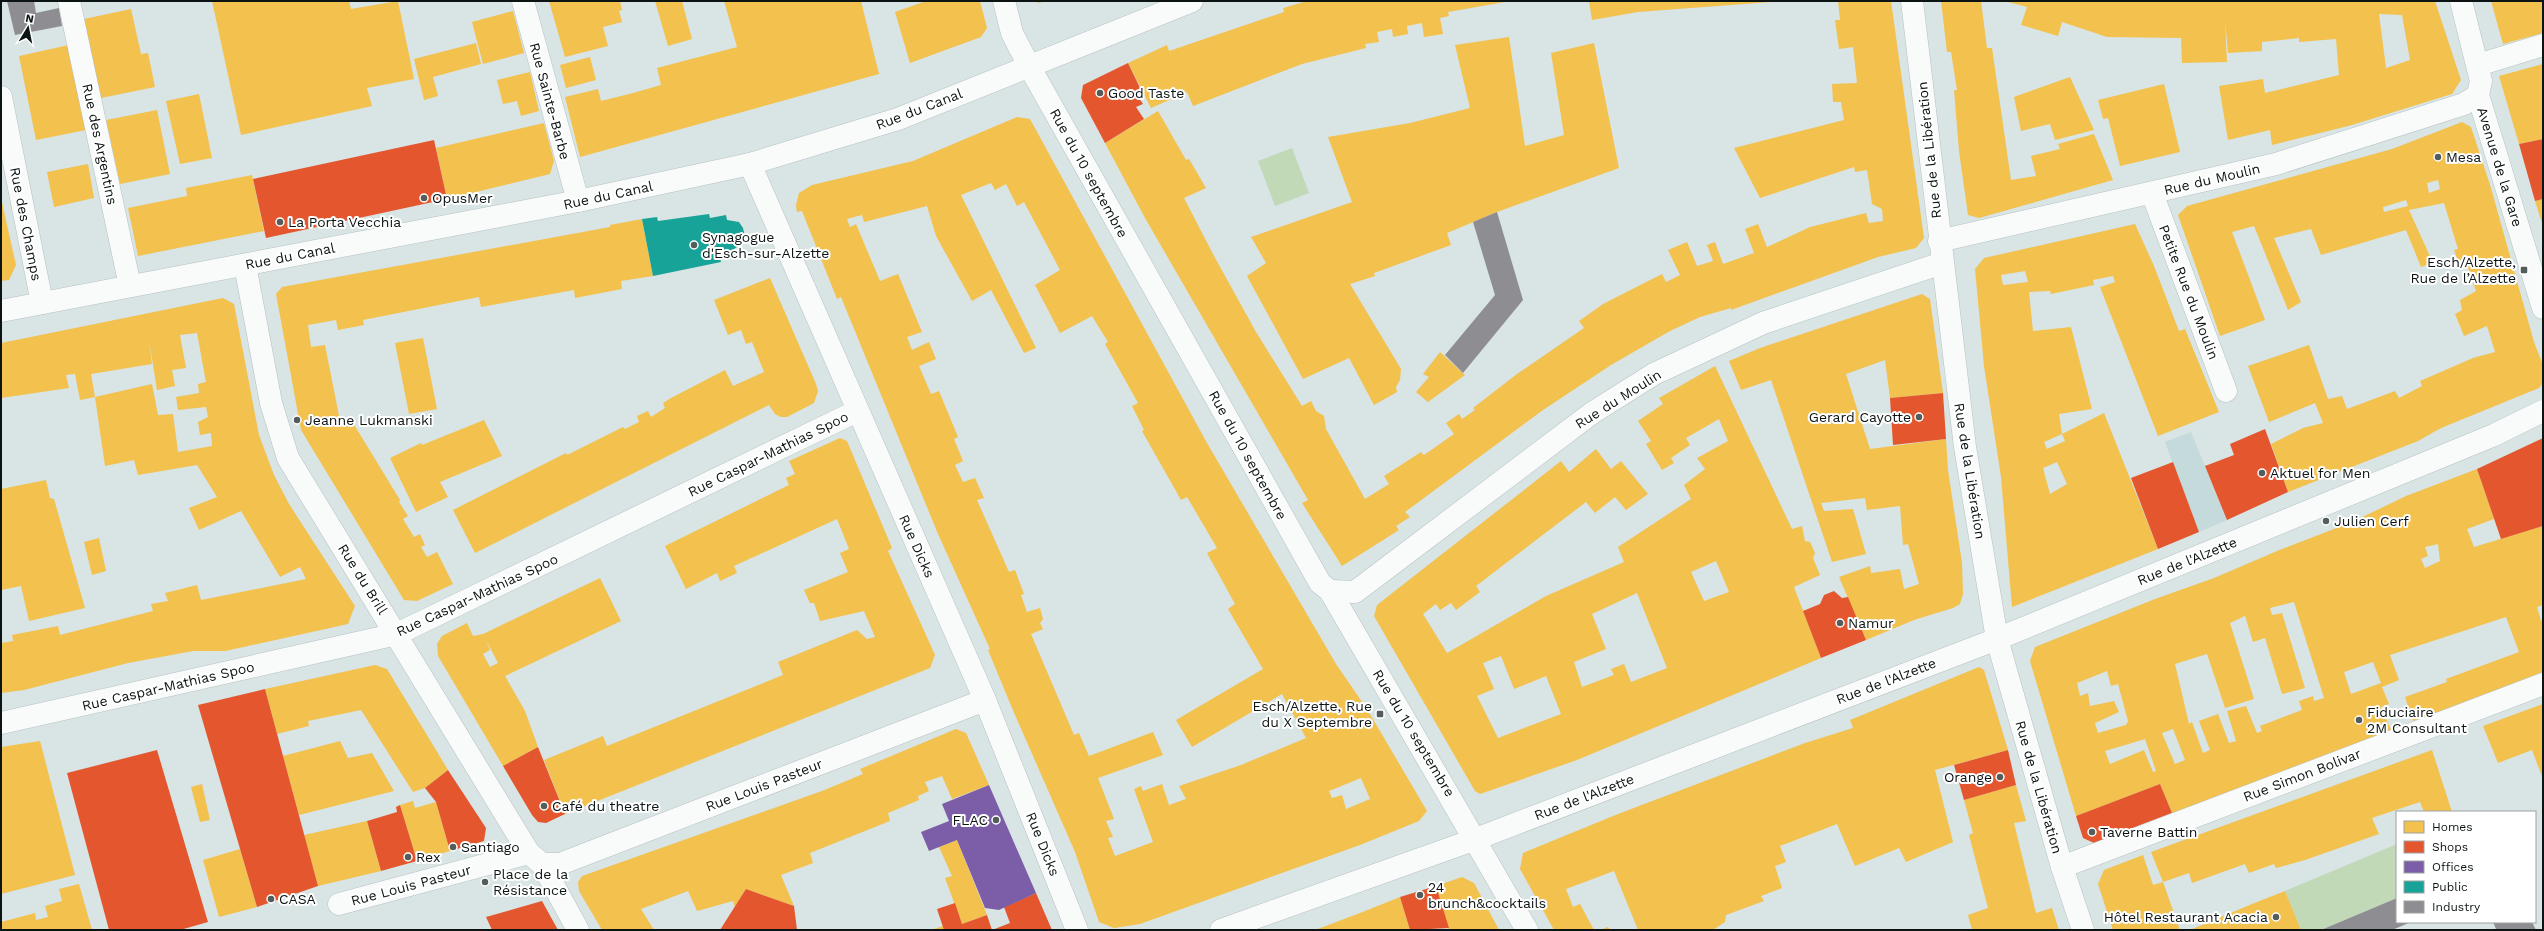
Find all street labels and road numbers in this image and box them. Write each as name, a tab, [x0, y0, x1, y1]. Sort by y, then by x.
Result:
street label: Rue Sainte-Barbe	[527, 41, 573, 161]
street label: Rue de la Libération	[1914, 81, 1944, 219]
street label: Rue des Argentins	[79, 82, 121, 206]
street label: Rue du Canal	[874, 85, 965, 133]
street label: Avenue de la Gare	[2474, 105, 2526, 229]
street label: Rue du 10 septembre	[1047, 106, 1131, 240]
street label: Rue du Moulin	[2162, 160, 2262, 198]
street label: Rue des Champs	[7, 166, 45, 282]
street label: Rue du Canal	[562, 178, 655, 212]
street label: Petite Rue du Moulin	[2156, 222, 2222, 362]
street label: Rue du Canal	[244, 239, 337, 273]
street label: Rue du Moulin	[1572, 366, 1664, 432]
street label: Rue du 10 septembre	[1206, 388, 1290, 522]
street label: Rue de la Libération	[1951, 402, 1989, 540]
street label: Rue Caspar-Mathias Spoo	[685, 408, 851, 500]
street label: Rue Dicks	[896, 512, 938, 580]
street label: Rue de l'Alzette	[2135, 534, 2239, 588]
street label: Rue du Brill	[335, 541, 391, 618]
street label: Rue Caspar-Mathias Spoo	[394, 550, 560, 640]
street label: Rue de l'Alzette	[1834, 655, 1938, 707]
street label: Rue Caspar-Mathias Spoo	[80, 658, 256, 714]
street label: Rue du 10 septembre	[1370, 667, 1458, 799]
street label: Rue de la Libération	[2012, 719, 2066, 855]
street label: Rue Simon Bolivar	[2241, 745, 2363, 805]
street label: Rue Louis Pasteur	[703, 755, 825, 815]
street label: Rue de l'Alzette	[1532, 771, 1636, 823]
street label: Rue Dicks	[1023, 810, 1063, 878]
street label: Rue Louis Pasteur	[349, 861, 473, 909]

